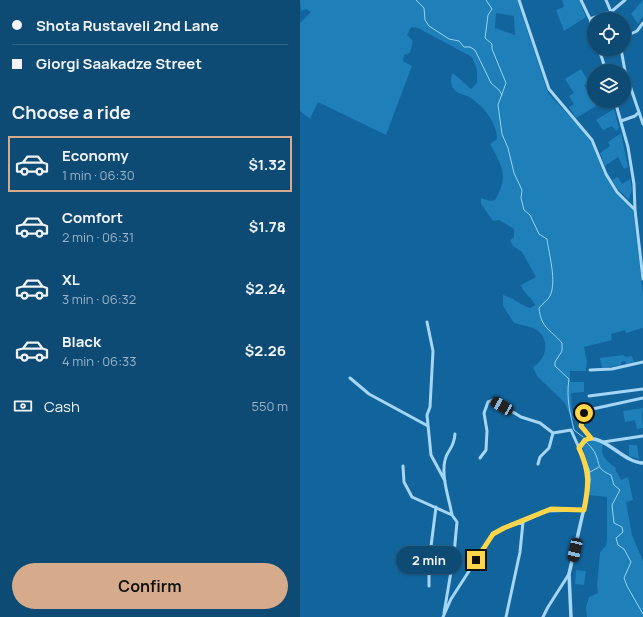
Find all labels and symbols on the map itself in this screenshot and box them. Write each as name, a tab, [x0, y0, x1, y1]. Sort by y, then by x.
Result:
car	[489, 395, 515, 417]
route start	[575, 404, 593, 422]
car	[566, 537, 584, 563]
callout: 2 min	[396, 546, 462, 574]
route end	[467, 551, 485, 569]

